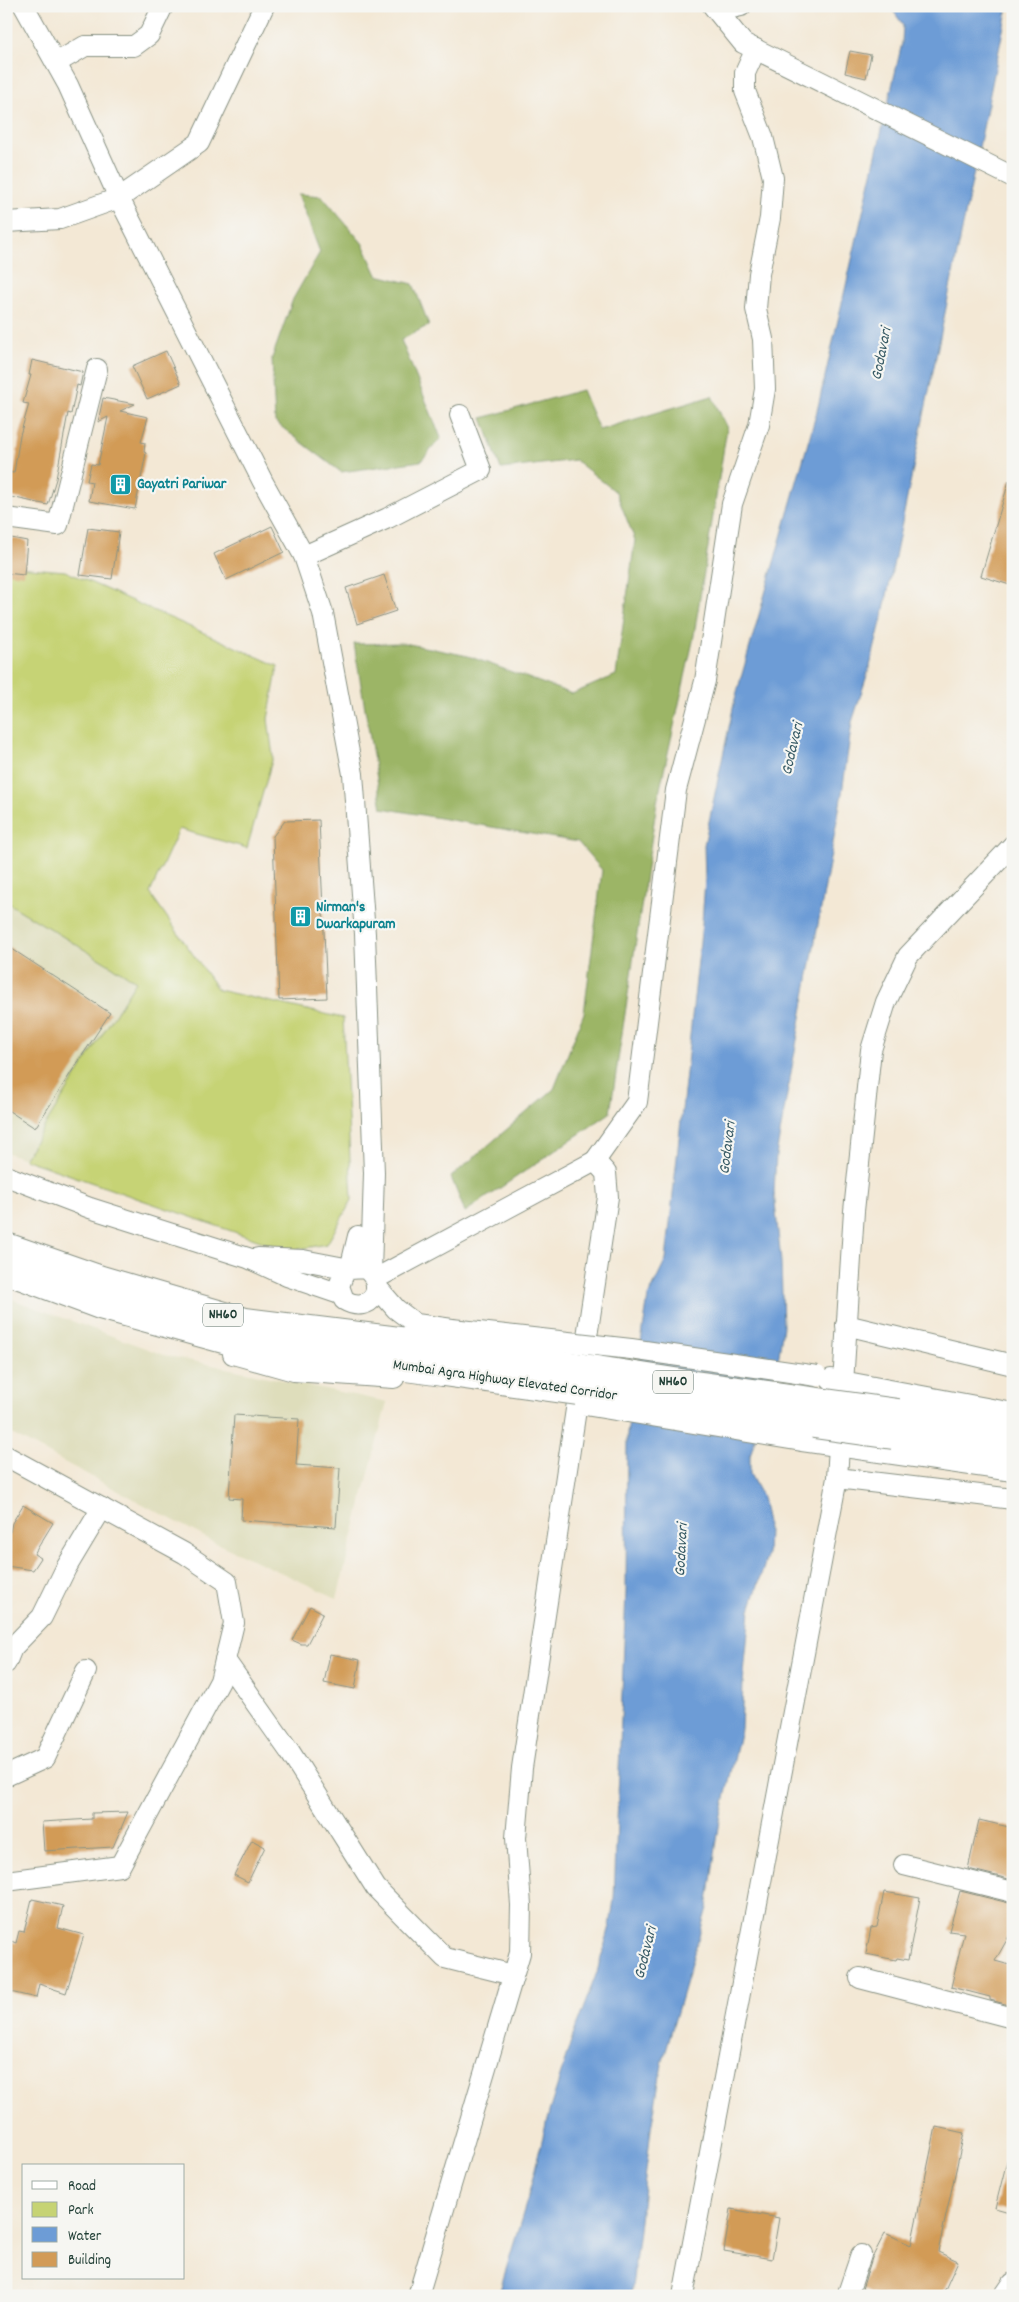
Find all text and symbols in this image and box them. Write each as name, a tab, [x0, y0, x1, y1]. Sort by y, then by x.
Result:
water label: Godavari	[866, 323, 899, 382]
building icon: Gayatri Pariwar	[109, 473, 133, 497]
place label: Gayatri Pariwar	[137, 474, 227, 496]
water label: Godavari	[776, 717, 811, 778]
place label: Nirman's Dwarkapuram	[316, 897, 395, 936]
building icon: Nirman's Dwarkapuram	[288, 905, 312, 929]
water label: Godavari	[713, 1117, 743, 1176]
road number: NH60	[203, 1304, 243, 1326]
street label: Mumbai Agra Highway Elevated Corridor	[391, 1354, 619, 1408]
road number: NH60	[653, 1370, 693, 1394]
water label: Godavari	[669, 1520, 695, 1577]
water label: Godavari	[628, 1921, 664, 1982]
legend	[22, 2164, 185, 2280]
text: Road	[68, 2176, 96, 2198]
text: Park	[68, 2200, 94, 2222]
text: Water	[68, 2226, 102, 2248]
text: Building	[68, 2250, 111, 2272]

